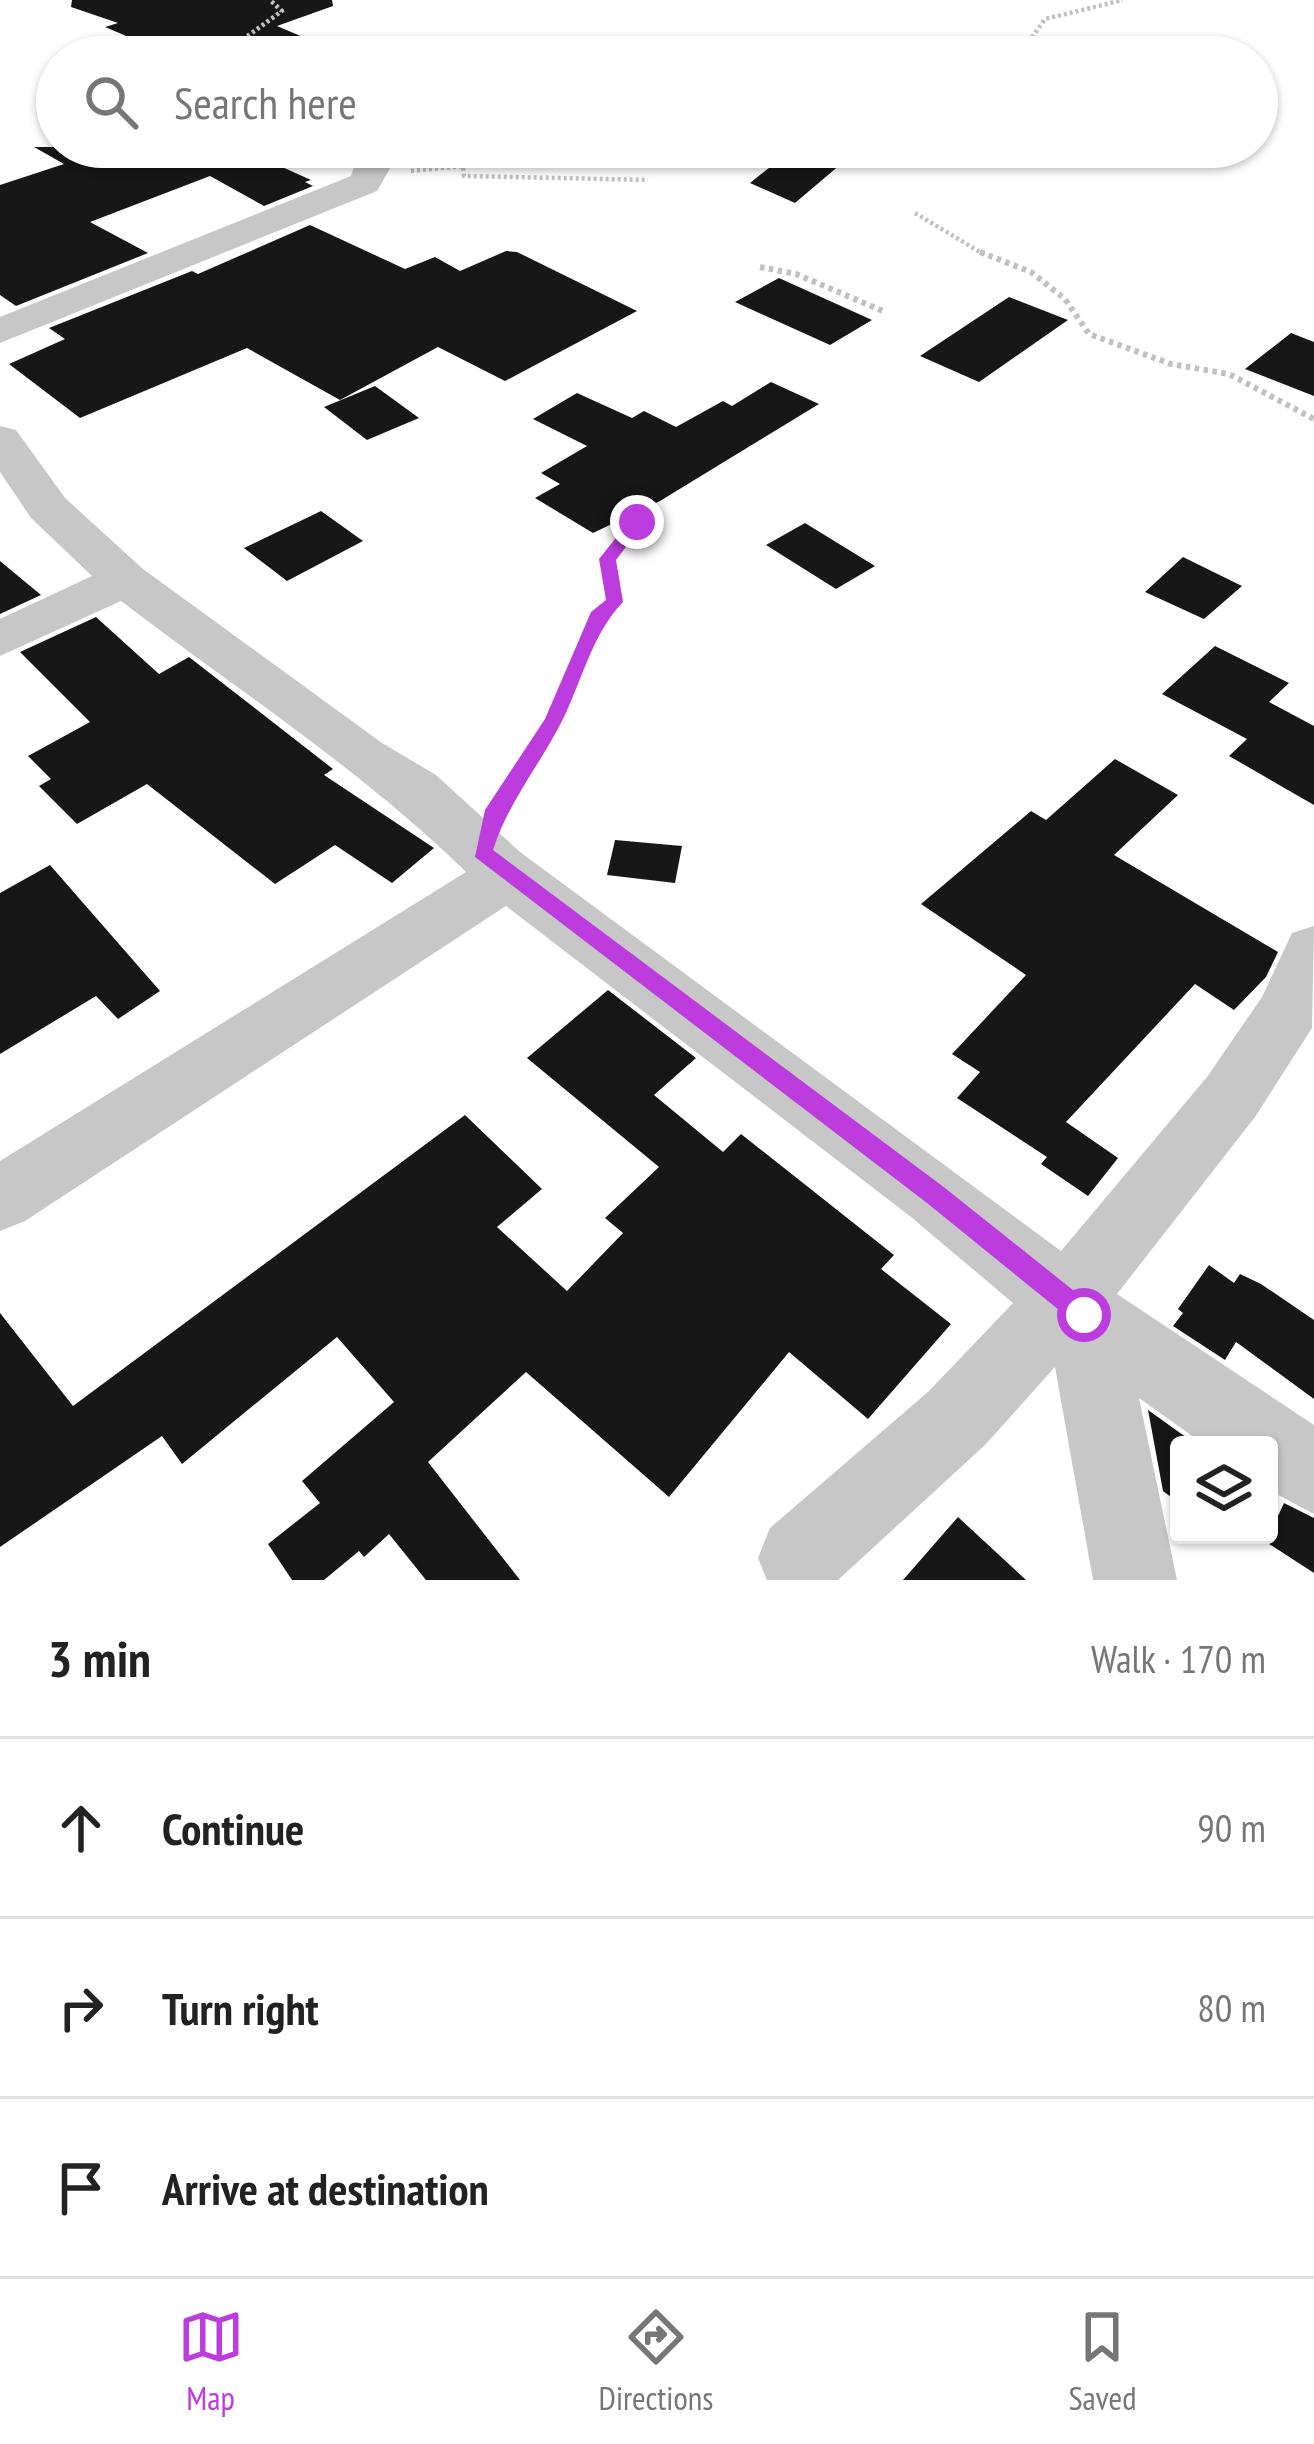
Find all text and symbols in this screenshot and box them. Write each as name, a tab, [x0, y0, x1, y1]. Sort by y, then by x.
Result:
search box	[36, 36, 1278, 168]
icon: search	[78, 69, 144, 135]
text: Search here	[174, 73, 357, 131]
route end	[610, 495, 664, 549]
route start	[1057, 1288, 1111, 1342]
map controls	[1170, 1436, 1278, 1544]
button: layers	[1170, 1436, 1278, 1544]
text: 3 min	[48, 1625, 151, 1691]
text: Walk · 170 m	[1091, 1633, 1266, 1684]
icon: ahead	[48, 1795, 114, 1861]
text: Continue	[162, 1799, 304, 1857]
text: 90 m	[1197, 1802, 1266, 1853]
icon: right	[48, 1975, 114, 2041]
text: Turn right	[162, 1979, 319, 2037]
text: 80 m	[1197, 1982, 1266, 2033]
icon: arrive	[48, 2155, 114, 2221]
text: Arrive at destination	[162, 2159, 489, 2217]
tab: Map	[178, 2304, 244, 2419]
tab: Directions	[599, 2304, 713, 2419]
tab: Saved	[1068, 2304, 1136, 2419]

